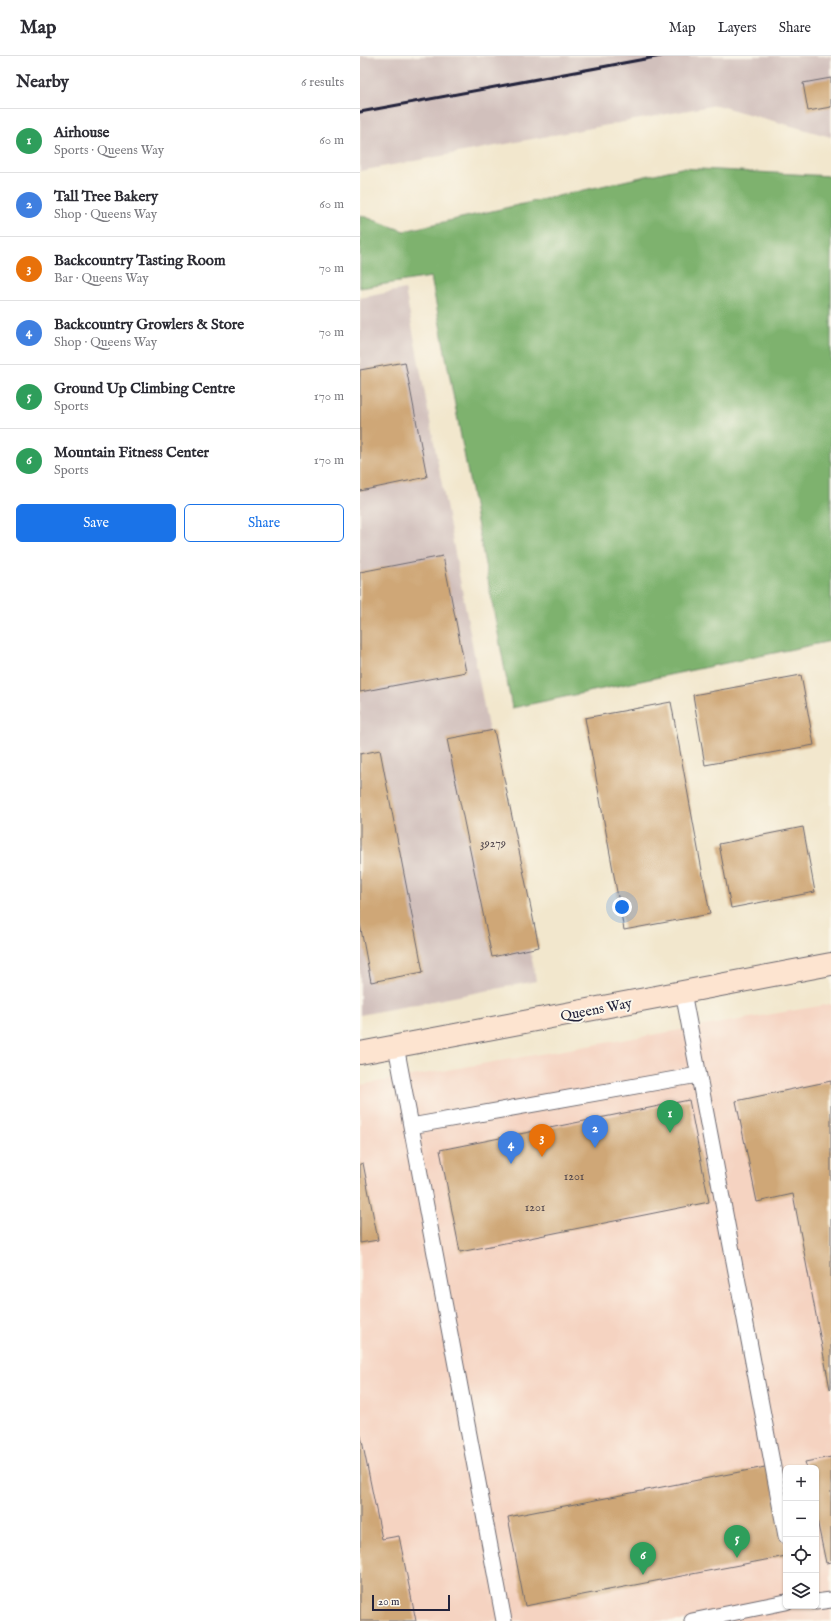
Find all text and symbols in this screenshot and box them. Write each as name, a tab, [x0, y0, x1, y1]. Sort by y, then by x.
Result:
text: Map	[20, 16, 56, 40]
text: Map	[669, 19, 696, 37]
text: Layers	[718, 19, 757, 37]
text: Share	[779, 19, 811, 37]
text: Nearby	[16, 72, 69, 93]
text: 6 results	[301, 74, 344, 91]
text: Airhouse	[54, 123, 110, 142]
text: 1	[27, 132, 31, 149]
text: 60 m	[319, 132, 344, 149]
text: Sports · Queens Way	[54, 142, 164, 159]
text: Tall Tree Bakery	[54, 187, 158, 206]
text: 2	[26, 196, 32, 213]
text: 60 m	[319, 196, 344, 213]
text: Shop · Queens Way	[54, 206, 157, 223]
text: Backcountry Tasting Room	[54, 251, 226, 270]
text: 3	[27, 260, 31, 277]
text: 70 m	[319, 260, 344, 277]
text: Bar · Queens Way	[54, 270, 149, 287]
text: Backcountry Growlers & Store	[54, 315, 244, 334]
text: 4	[26, 324, 32, 341]
text: 70 m	[319, 324, 344, 341]
text: Shop · Queens Way	[54, 334, 157, 351]
text: Ground Up Climbing Centre	[54, 379, 235, 398]
text: 5	[27, 388, 31, 405]
text: 170 m	[314, 388, 344, 405]
text: Sports	[54, 398, 89, 415]
text: Mountain Fitness Center	[54, 443, 209, 462]
text: 6	[26, 452, 32, 469]
text: 170 m	[314, 452, 344, 469]
text: Sports	[54, 462, 89, 479]
button: Save	[16, 504, 176, 542]
button: Share	[184, 504, 344, 542]
house number: 39279	[480, 836, 506, 851]
your location	[612, 897, 632, 917]
street label: Queens Way	[559, 994, 633, 1026]
pin: 1	[657, 1100, 683, 1133]
pin: 2	[582, 1115, 608, 1148]
pin: 3	[529, 1124, 555, 1157]
pin: 4	[498, 1131, 524, 1164]
house number: 1201	[564, 1169, 584, 1184]
house number: 1201	[525, 1200, 545, 1215]
map controls	[783, 1465, 819, 1609]
button: +	[783, 1465, 819, 1501]
button: −	[783, 1501, 819, 1537]
pin: 5	[724, 1525, 750, 1558]
button: locate	[783, 1537, 819, 1573]
pin: 6	[630, 1542, 656, 1575]
button: layers	[783, 1573, 819, 1609]
scale bar	[372, 1593, 450, 1612]
text: 20 m	[378, 1595, 399, 1609]

